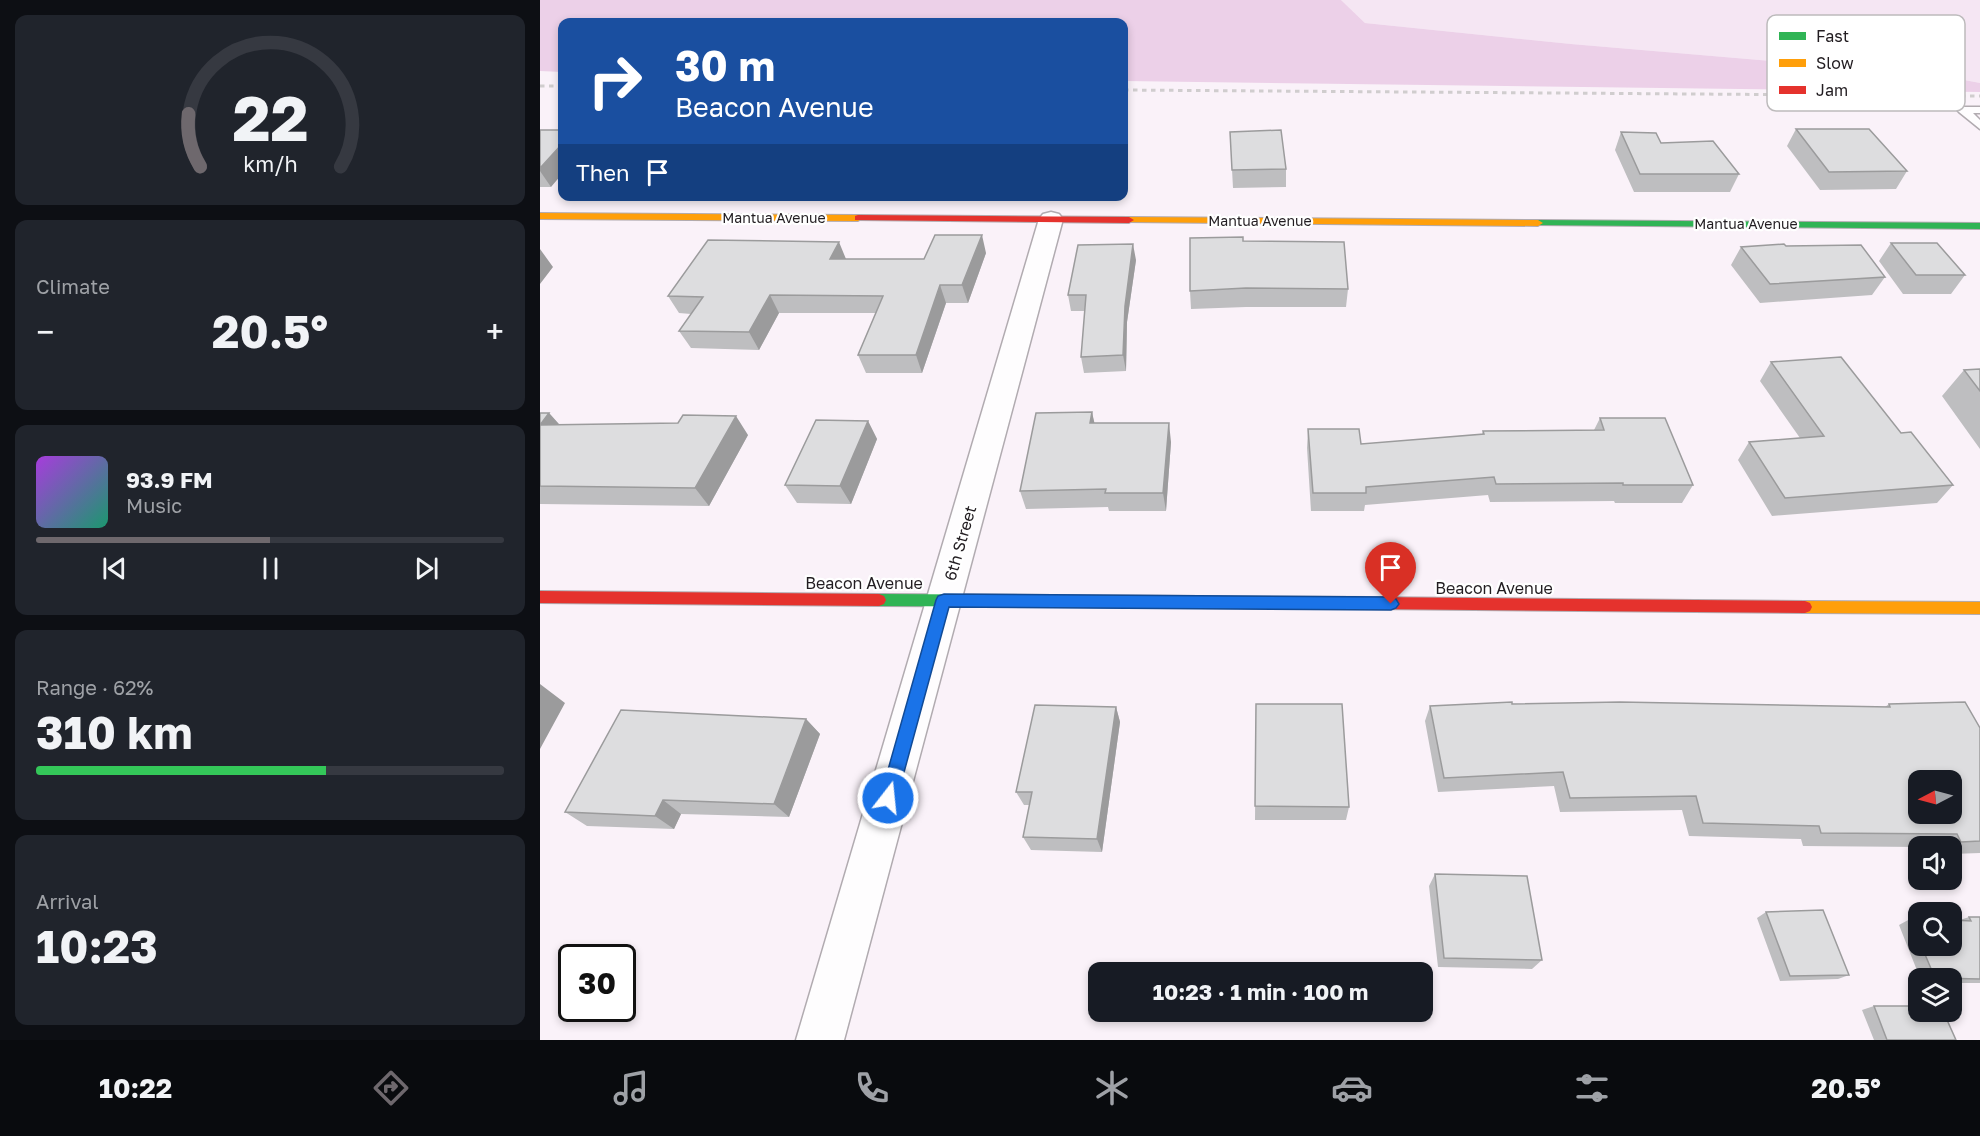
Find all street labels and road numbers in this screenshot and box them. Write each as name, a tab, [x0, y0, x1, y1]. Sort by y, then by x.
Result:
street label: Mantua Avenue	[722, 209, 826, 226]
street label: Mantua Avenue	[1208, 212, 1312, 229]
street label: Mantua Avenue	[1694, 215, 1798, 232]
street label: 6th Street	[940, 503, 980, 583]
street label: Beacon Avenue	[805, 573, 923, 593]
street label: Beacon Avenue	[1435, 578, 1553, 598]

